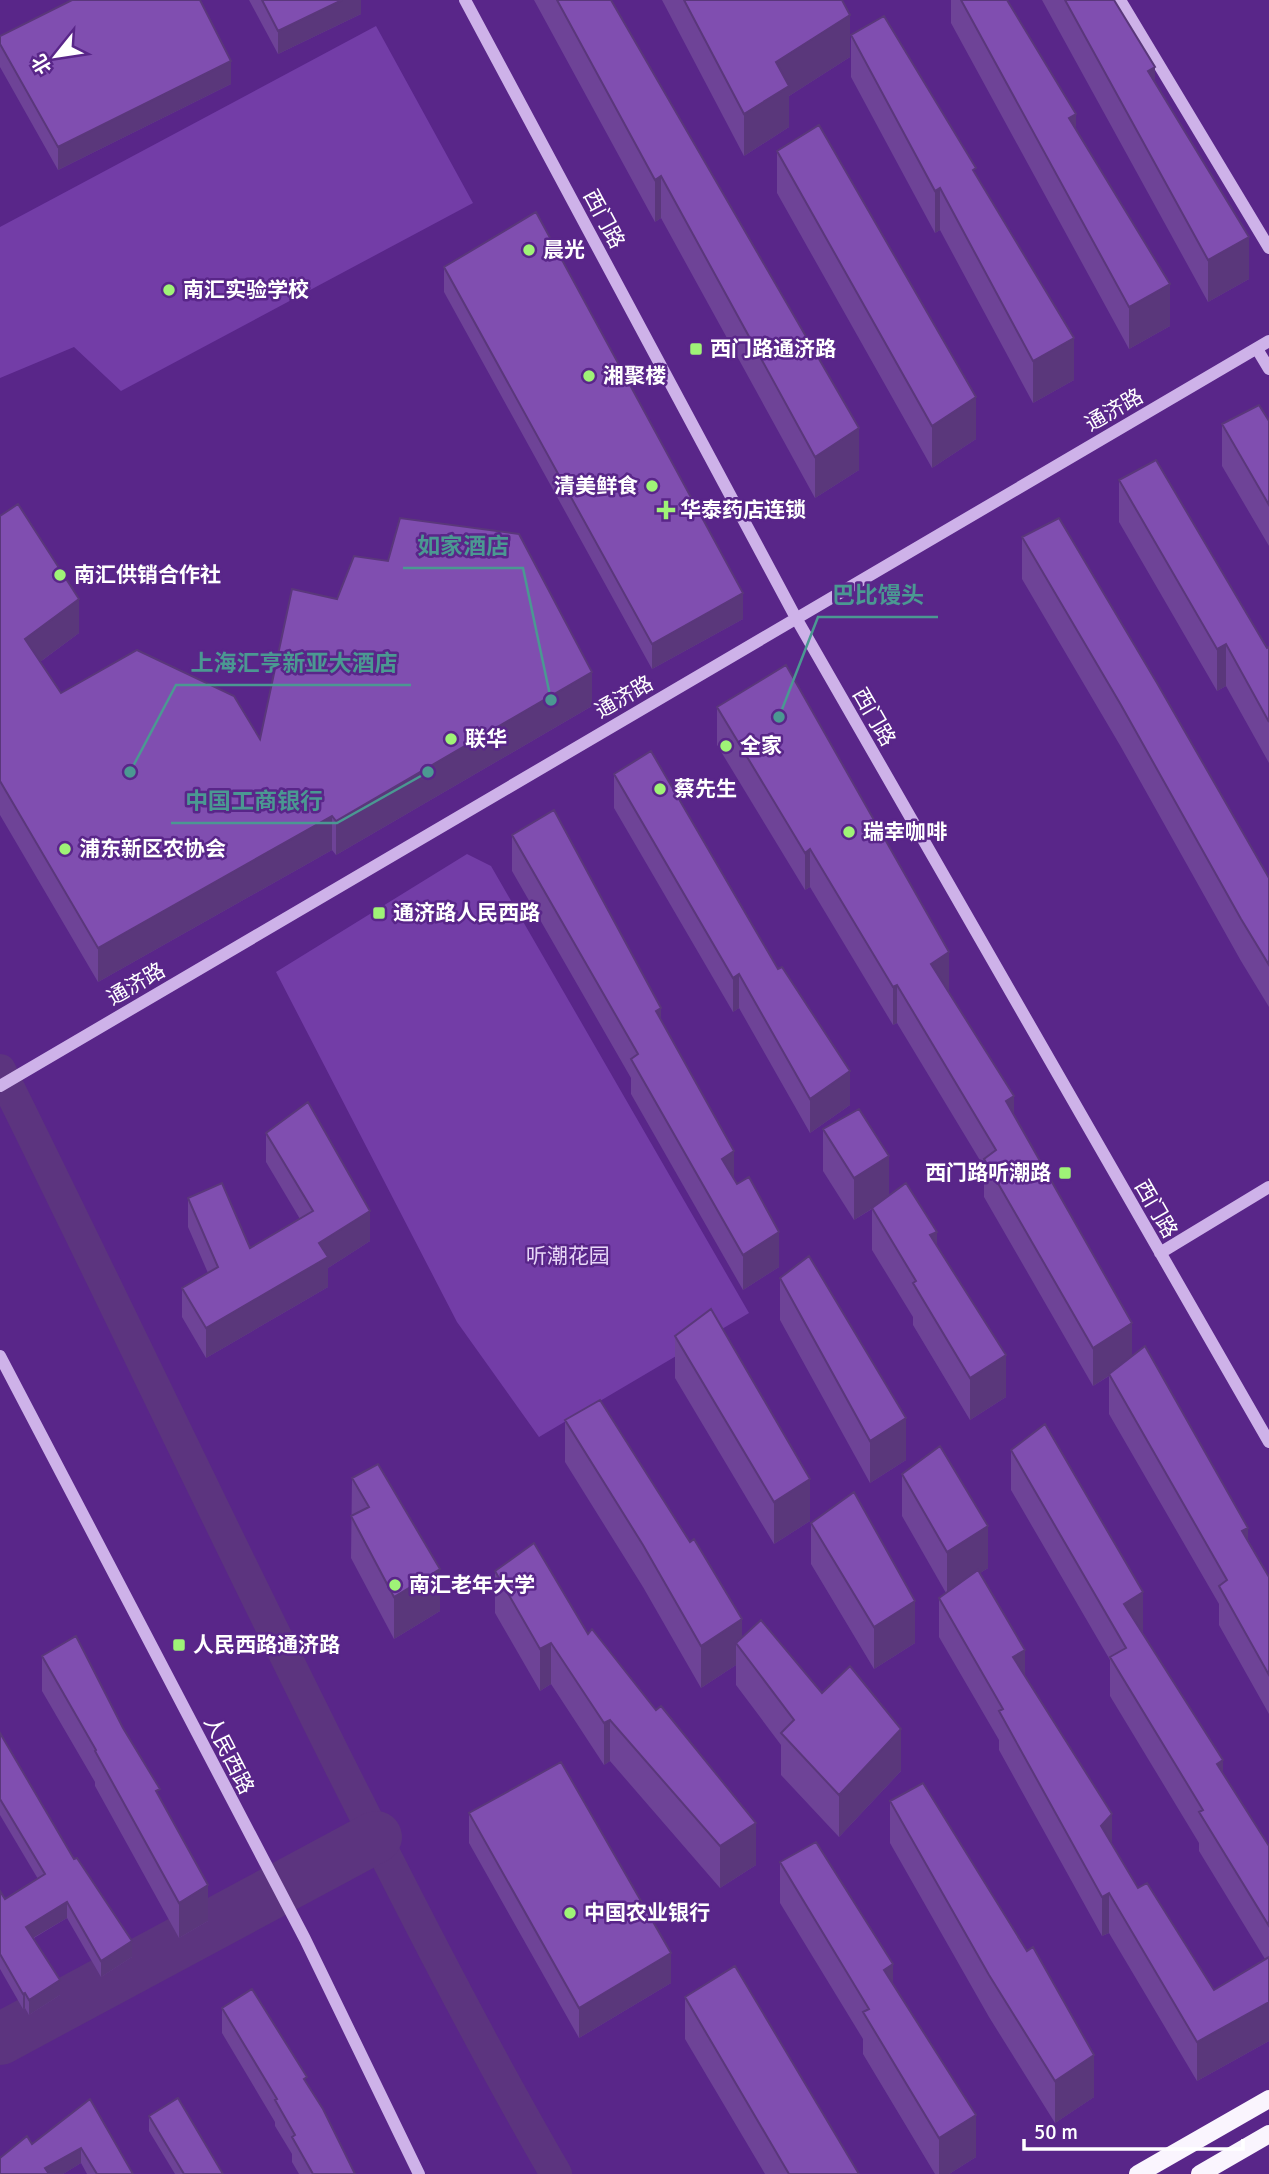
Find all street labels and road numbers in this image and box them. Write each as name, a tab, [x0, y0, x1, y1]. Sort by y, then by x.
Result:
street label: 西门路	[578, 185, 630, 253]
street label: 通济路	[1080, 383, 1148, 437]
street label: 通济路	[590, 670, 658, 724]
street label: 西门路	[847, 683, 901, 751]
street label: 通济路	[102, 957, 170, 1011]
street label: 西门路	[1129, 1175, 1183, 1243]
street label: 人民西路	[198, 1712, 260, 1798]

